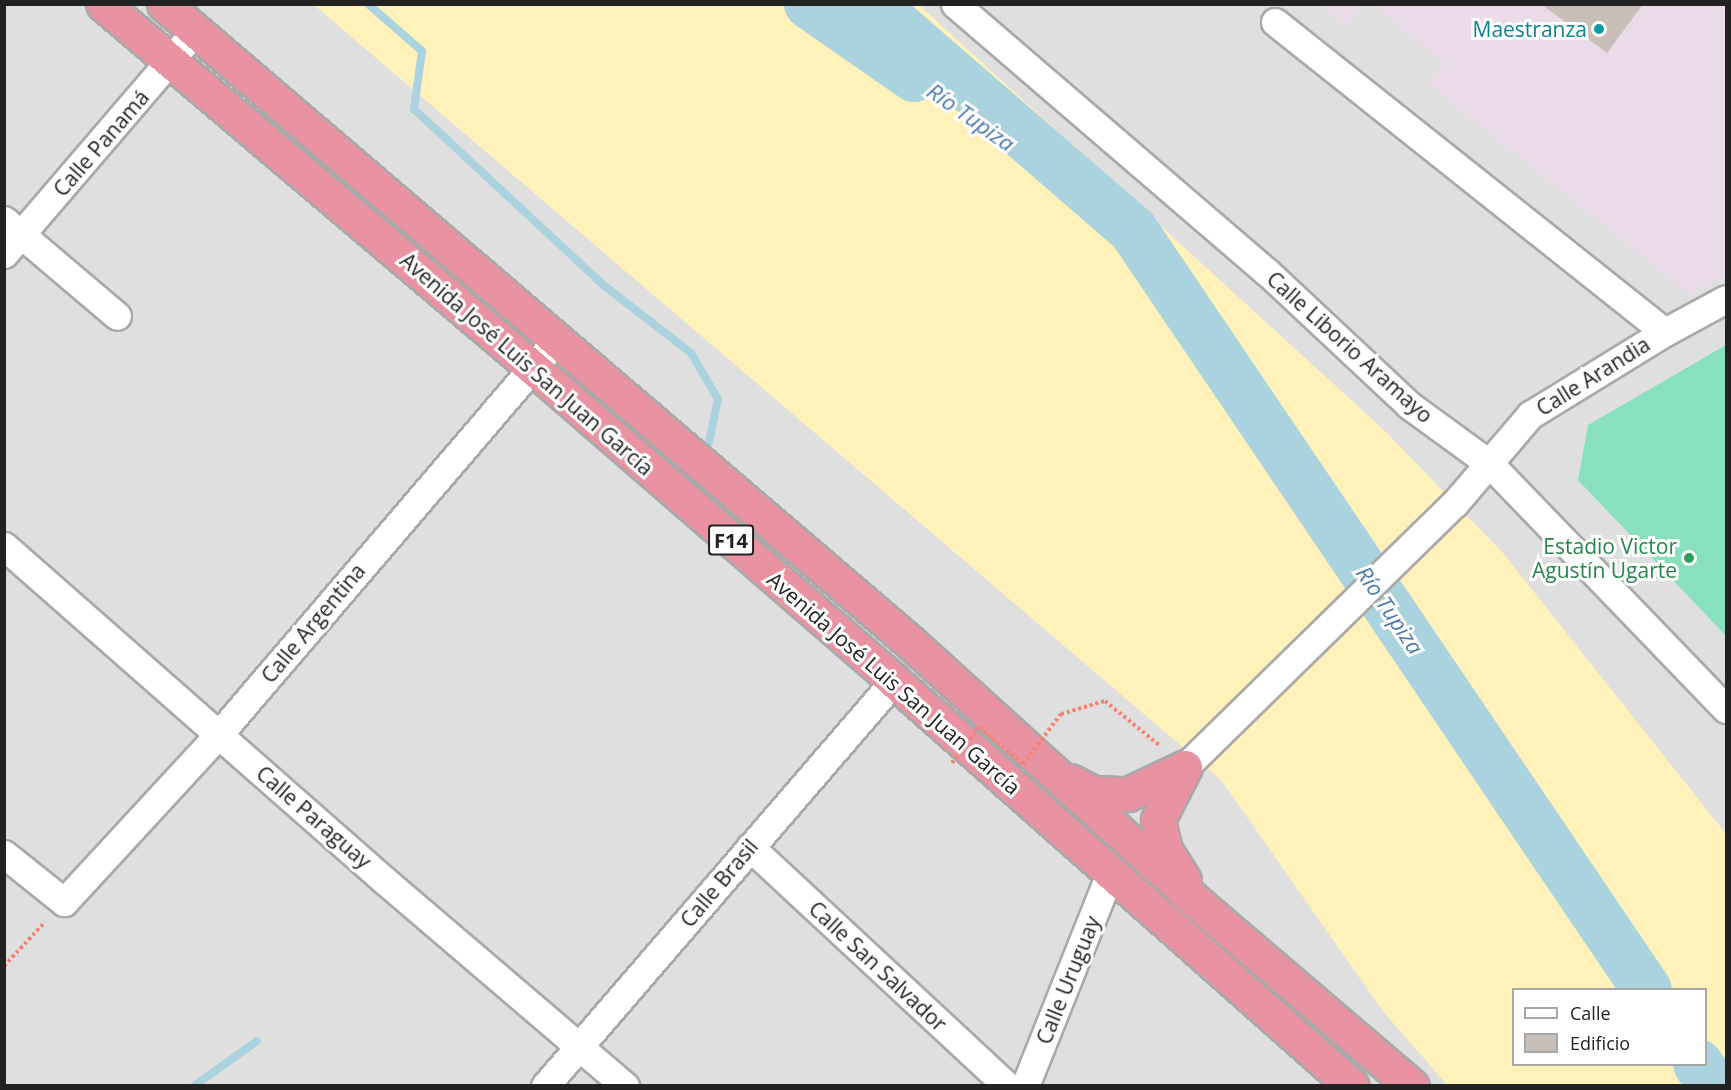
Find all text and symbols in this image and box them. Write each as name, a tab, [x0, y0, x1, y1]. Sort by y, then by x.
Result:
place label: Maestranza	[1473, 16, 1587, 42]
marker: Maestranza	[1592, 22, 1606, 36]
water label: Río Tupiza	[922, 77, 1020, 157]
street label: Calle Panamá	[48, 85, 154, 201]
street label: Avenida José Luis San Juan García	[396, 247, 658, 481]
street label: Calle Liborio Aramayo	[1262, 266, 1438, 428]
street label: Calle Arandia	[1532, 331, 1654, 421]
road number: F14	[707, 523, 755, 557]
place label: Estadio Victor Agustín Ugarte	[1532, 533, 1677, 583]
marker: Estadio Victor Agustín Ugarte	[1682, 551, 1696, 565]
street label: Calle Argentina	[256, 558, 370, 688]
water label: Río Tupiza	[1351, 561, 1429, 659]
street label: Avenida José Luis San Juan García	[763, 566, 1025, 800]
street label: Calle Paraguay	[251, 760, 377, 874]
street label: Calle Brasil	[675, 834, 763, 932]
street label: Calle San Salvador	[804, 896, 952, 1036]
street label: Calle Uruguay	[1031, 912, 1105, 1048]
legend	[1512, 988, 1707, 1066]
text: Calle	[1570, 1001, 1611, 1025]
text: Edificio	[1570, 1031, 1630, 1055]

